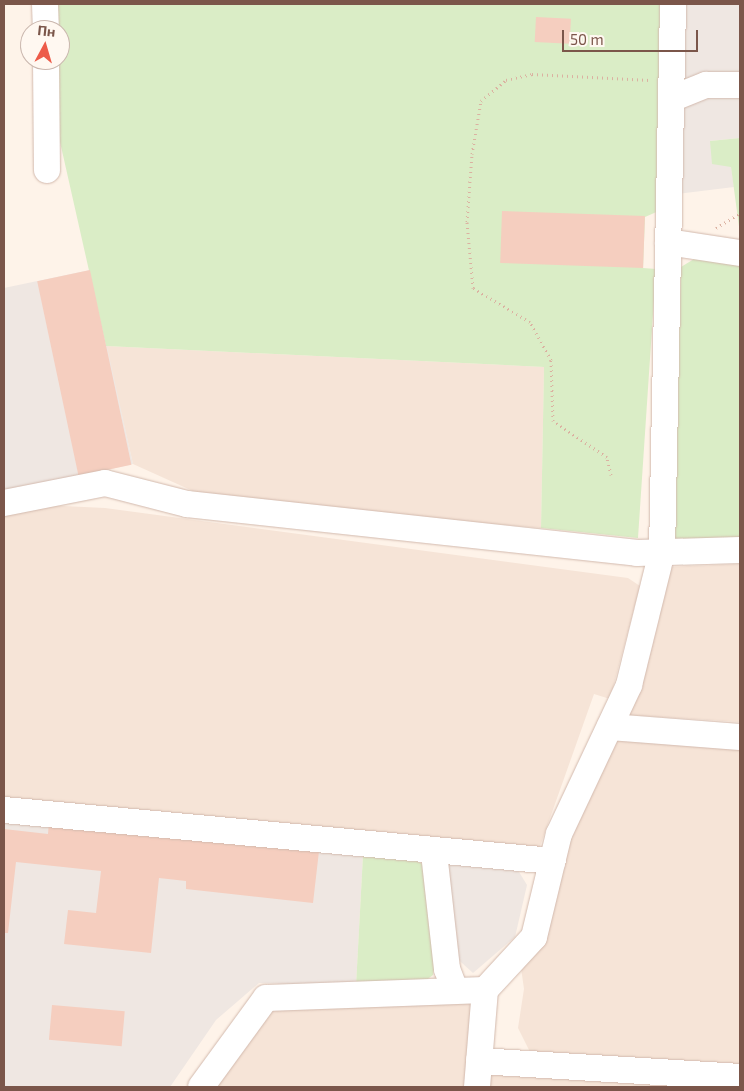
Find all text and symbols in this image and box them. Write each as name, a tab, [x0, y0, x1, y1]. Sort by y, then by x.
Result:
north arrow	[20, 20, 70, 70]
scale bar	[564, 20, 700, 52]
text: Пн	[37, 21, 56, 40]
text: 50 m	[570, 30, 604, 48]

